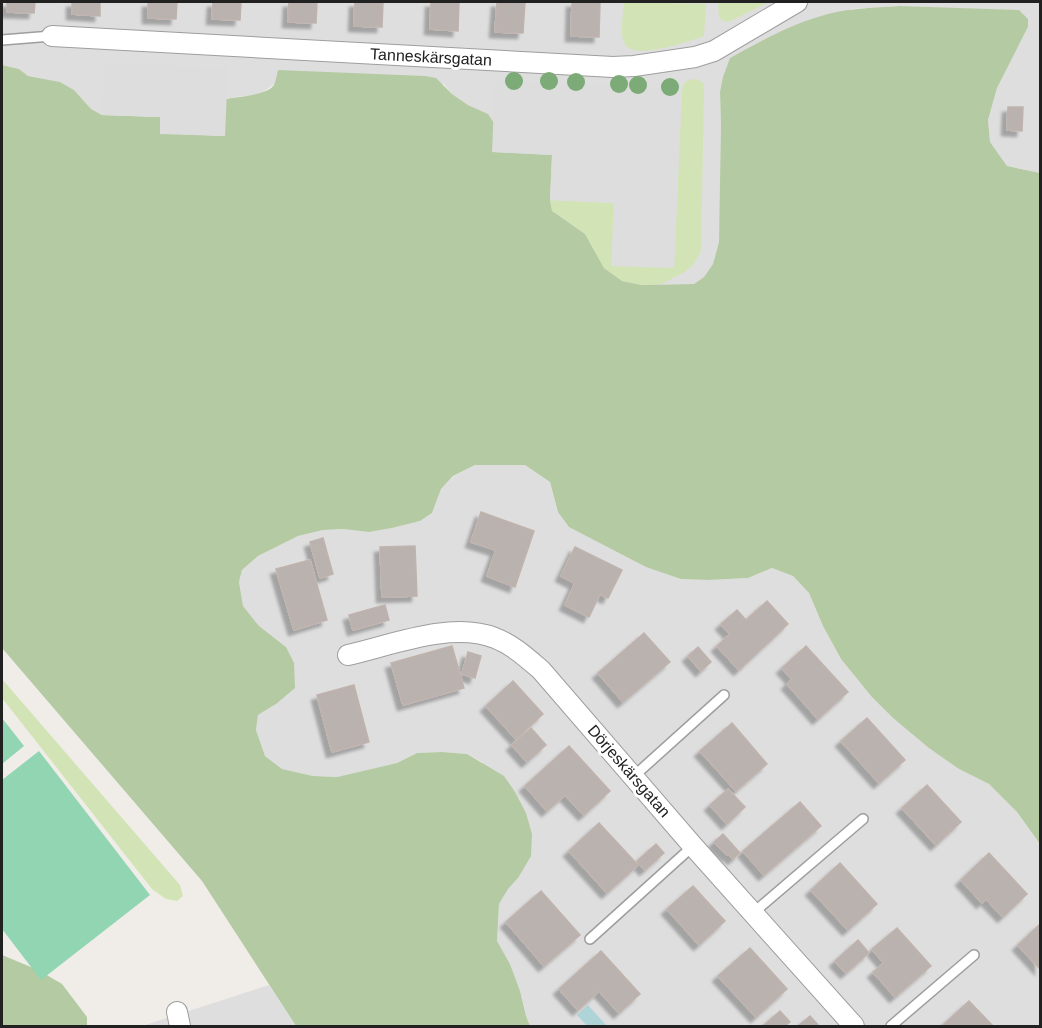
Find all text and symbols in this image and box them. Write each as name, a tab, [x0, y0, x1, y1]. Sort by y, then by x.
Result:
street label: Tanneskärsgatan	[370, 45, 492, 69]
street label: Dörjeskärsgatan	[584, 721, 674, 821]

